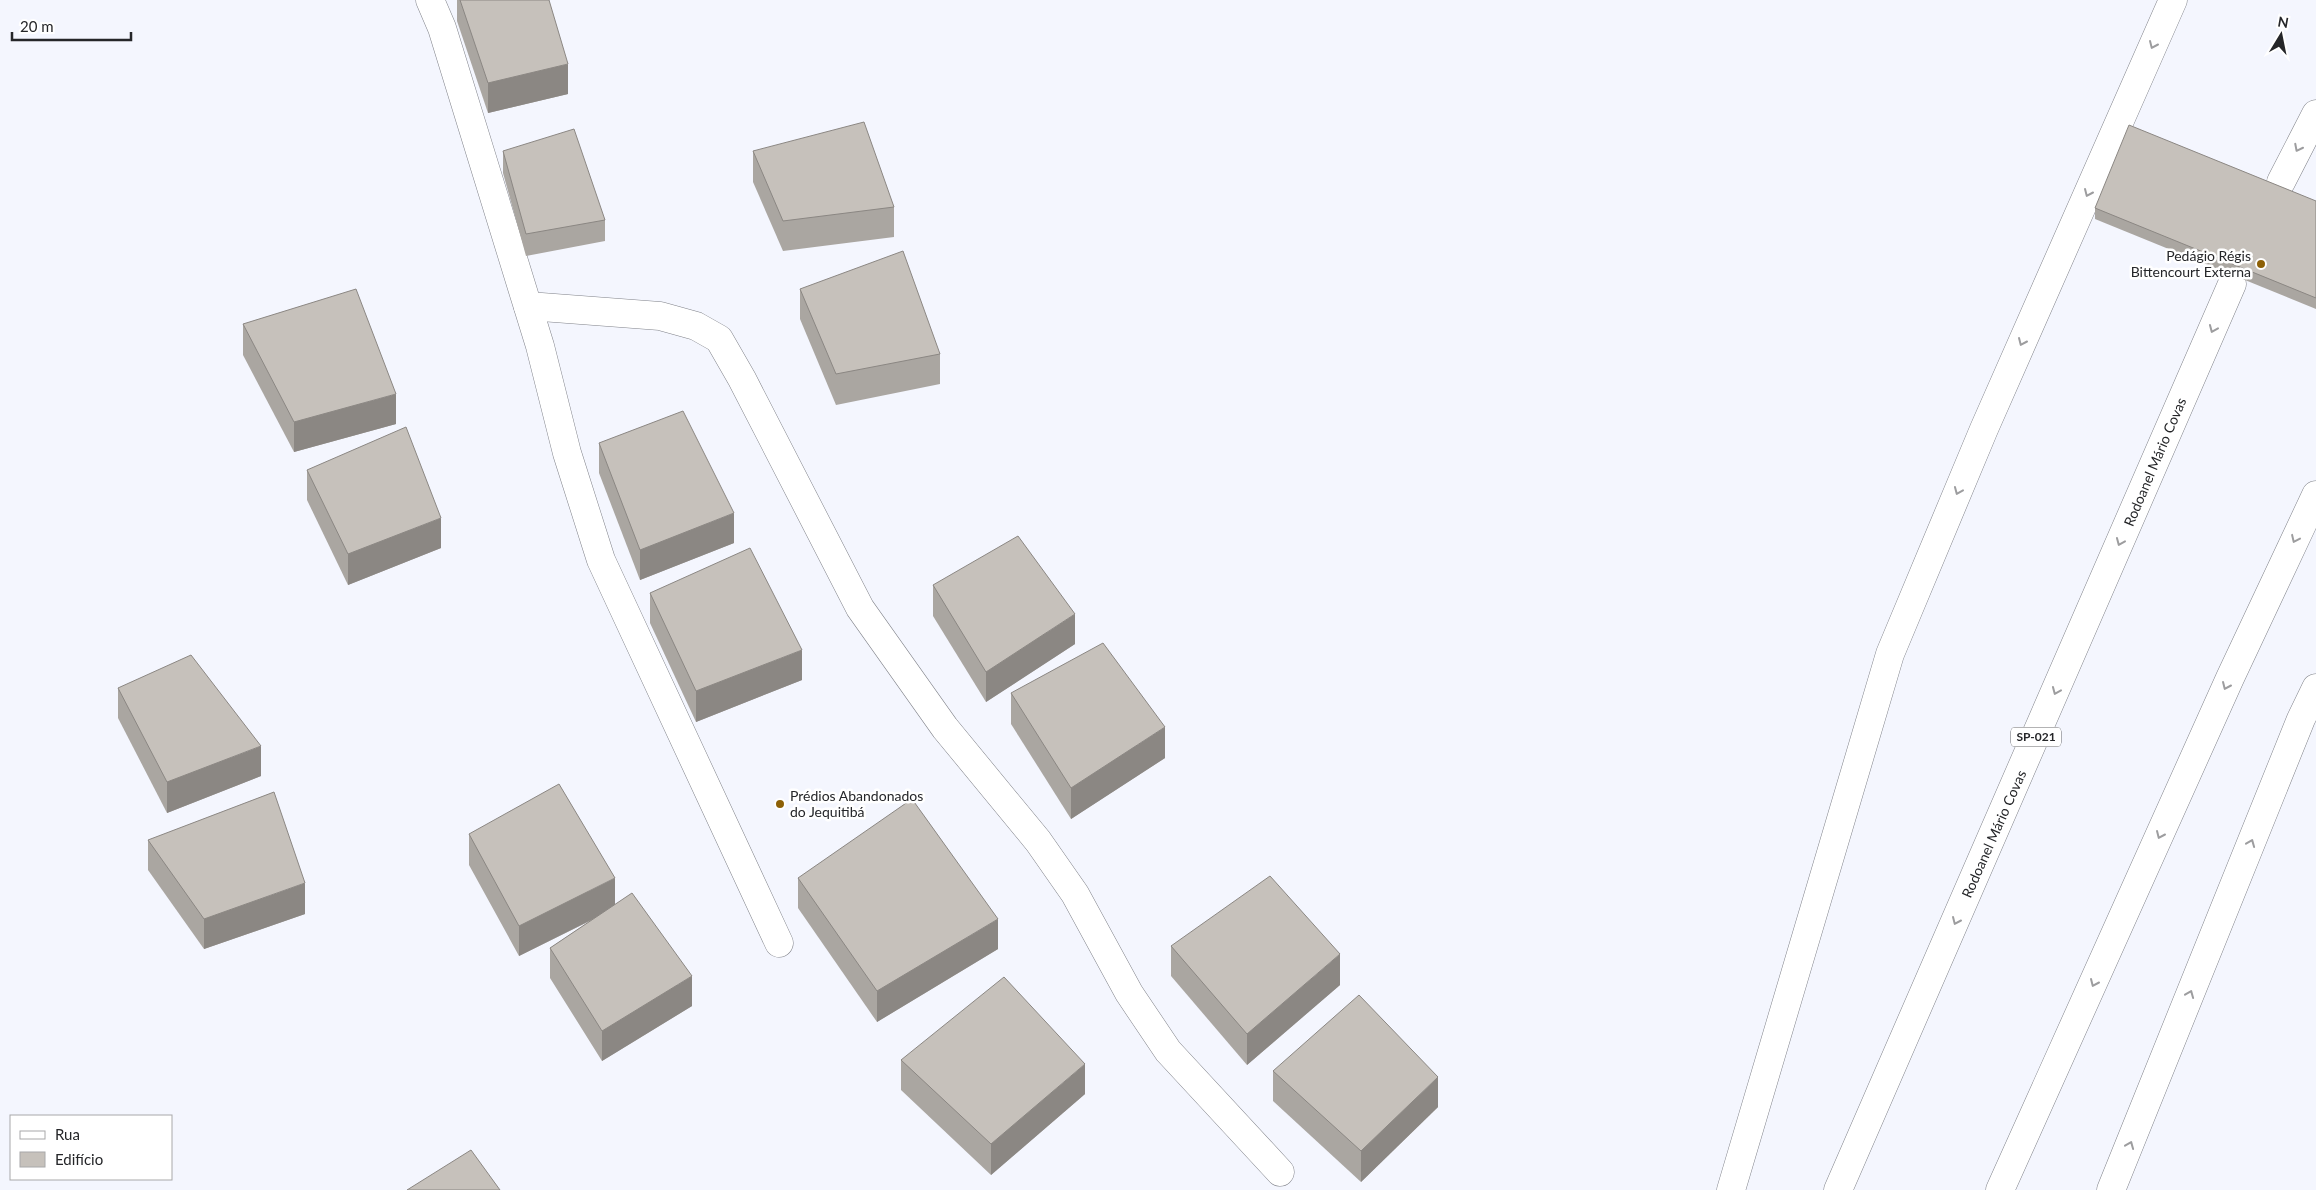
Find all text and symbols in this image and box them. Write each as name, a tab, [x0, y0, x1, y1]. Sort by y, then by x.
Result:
scale bar	[12, 10, 131, 42]
north arrow	[2256, 10, 2306, 60]
text: N	[2277, 12, 2290, 31]
text: 20 m	[20, 17, 54, 35]
one-way arrow	[2149, 40, 2160, 49]
one-way arrow	[2294, 143, 2304, 152]
one-way arrow	[2083, 188, 2094, 197]
place label: Pedágio Régis Bittencourt Externa	[2131, 247, 2251, 280]
marker: Pedágio Régis Bittencourt Externa	[2255, 258, 2267, 270]
one-way arrow	[2208, 324, 2219, 333]
one-way arrow	[2018, 337, 2029, 346]
street label: Rodoanel Mário Covas	[2120, 395, 2189, 529]
one-way arrow	[1954, 486, 1964, 495]
one-way arrow	[2291, 534, 2302, 543]
one-way arrow	[2116, 537, 2127, 546]
one-way arrow	[2222, 681, 2233, 690]
one-way arrow	[2051, 686, 2062, 695]
road number: SP-021	[2011, 728, 2061, 746]
street label: Rodoanel Mário Covas	[1958, 767, 2029, 900]
place label: Prédios Abandonados do Jequitibá	[790, 787, 923, 820]
marker: Prédios Abandonados do Jequitibá	[774, 798, 786, 810]
one-way arrow	[2156, 830, 2166, 839]
one-way arrow	[2245, 840, 2255, 848]
one-way arrow	[1951, 916, 1961, 924]
one-way arrow	[2089, 978, 2100, 987]
one-way arrow	[2184, 990, 2195, 999]
legend	[10, 1115, 172, 1180]
text: Rua	[55, 1125, 80, 1143]
one-way arrow	[2123, 1141, 2134, 1150]
text: Edifício	[55, 1150, 103, 1168]

